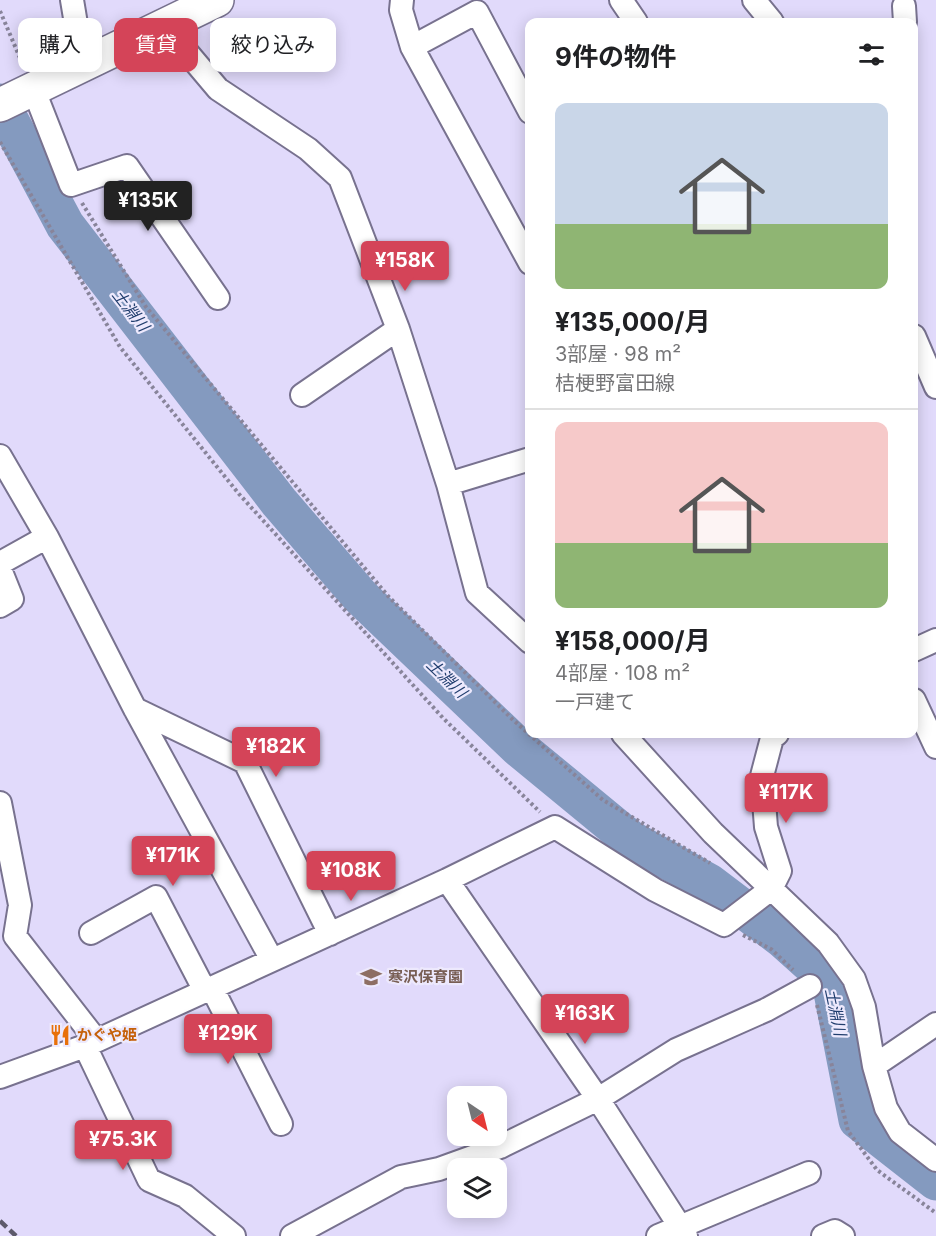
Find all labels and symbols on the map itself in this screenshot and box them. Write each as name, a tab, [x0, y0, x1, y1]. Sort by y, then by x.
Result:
pin: ¥135K	[106, 181, 190, 232]
pin: ¥158K	[363, 241, 447, 292]
water label: 土淵川	[108, 285, 155, 337]
water label: 土淵川	[423, 654, 473, 703]
pin: ¥182K	[234, 727, 318, 778]
pin: ¥117K	[744, 773, 828, 824]
pin: ¥171K	[131, 836, 215, 887]
pin: ¥108K	[309, 851, 393, 902]
school or university icon: 寒沢保育園	[359, 965, 383, 989]
place label: 寒沢保育園	[388, 967, 463, 986]
water label: 土淵川	[821, 986, 851, 1040]
pin: ¥163K	[543, 994, 627, 1045]
pin: ¥129K	[186, 1014, 270, 1065]
restaurant icon: かぐや姫	[48, 1023, 72, 1047]
place label: かぐや姫	[77, 1025, 137, 1044]
north arrow	[447, 1086, 507, 1146]
pin: ¥75.3K	[74, 1120, 172, 1171]

